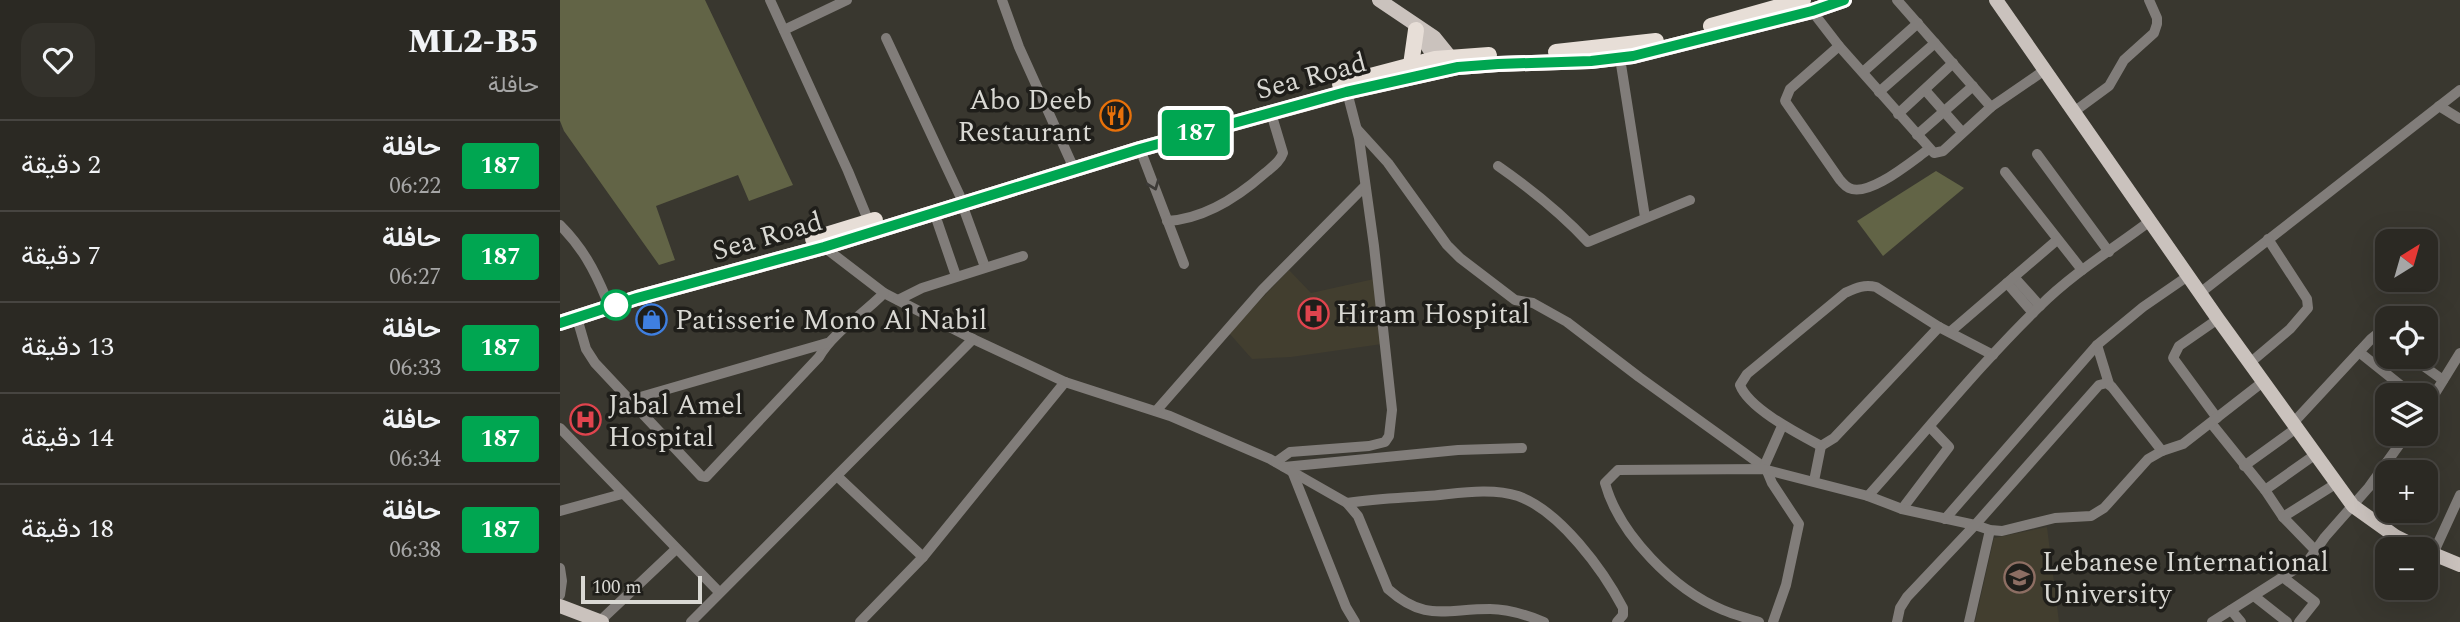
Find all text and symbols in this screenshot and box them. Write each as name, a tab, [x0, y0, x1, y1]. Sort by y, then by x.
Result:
text: ML2-B5	[408, 17, 539, 67]
button: heart	[21, 23, 95, 97]
street label: Sea Road	[1251, 41, 1371, 112]
text: حافلة	[488, 68, 539, 103]
place label: Abo Deeb Restaurant	[958, 79, 1092, 154]
restaurant icon: Abo Deeb Restaurant	[1098, 98, 1132, 132]
line badge: 187	[1156, 110, 1236, 156]
text: 187	[1176, 115, 1216, 151]
text: حافلة	[382, 127, 441, 167]
text: 2 دقيقة	[21, 145, 101, 185]
text: 187	[480, 148, 521, 184]
text: 06:22	[389, 169, 441, 204]
one-way arrow	[1145, 179, 1159, 191]
street label: Sea Road	[707, 200, 828, 273]
text: حافلة	[382, 218, 441, 258]
north arrow	[2375, 229, 2438, 292]
map controls	[2375, 229, 2438, 600]
text: 7 دقيقة	[21, 236, 101, 276]
text: 187	[480, 239, 521, 275]
text: 06:27	[389, 260, 441, 295]
unlabelled marker	[601, 290, 631, 320]
place label: Hiram Hospital	[1336, 293, 1530, 336]
hospital icon: Hiram Hospital	[1296, 296, 1330, 330]
place label: Patisserie Mono Al Nabil	[675, 299, 987, 342]
shop icon: Patisserie Mono Al Nabil	[635, 302, 669, 336]
button: locate	[2375, 306, 2438, 369]
text: حافلة	[382, 309, 441, 349]
text: 13 دقيقة	[21, 327, 114, 367]
text: 187	[480, 330, 521, 366]
text: 06:33	[389, 351, 441, 386]
button: layers	[2375, 383, 2438, 446]
place label: Jabal Amel Hospital	[608, 384, 743, 459]
text: حافلة	[382, 400, 441, 440]
hospital icon: Jabal Amel Hospital	[568, 403, 602, 437]
text: 14 دقيقة	[21, 418, 114, 458]
text: 187	[480, 421, 521, 457]
text: 06:34	[389, 442, 441, 477]
button: +	[2375, 460, 2438, 523]
text: حافلة	[382, 491, 441, 531]
text: 18 دقيقة	[21, 509, 114, 549]
text: 187	[480, 512, 521, 548]
text: 06:38	[389, 533, 441, 568]
button: −	[2375, 537, 2438, 600]
place label: Lebanese International University	[2042, 541, 2329, 616]
school or university icon: Lebanese International University	[2002, 560, 2036, 594]
scale bar	[581, 573, 702, 605]
text: 100 m	[592, 573, 642, 602]

